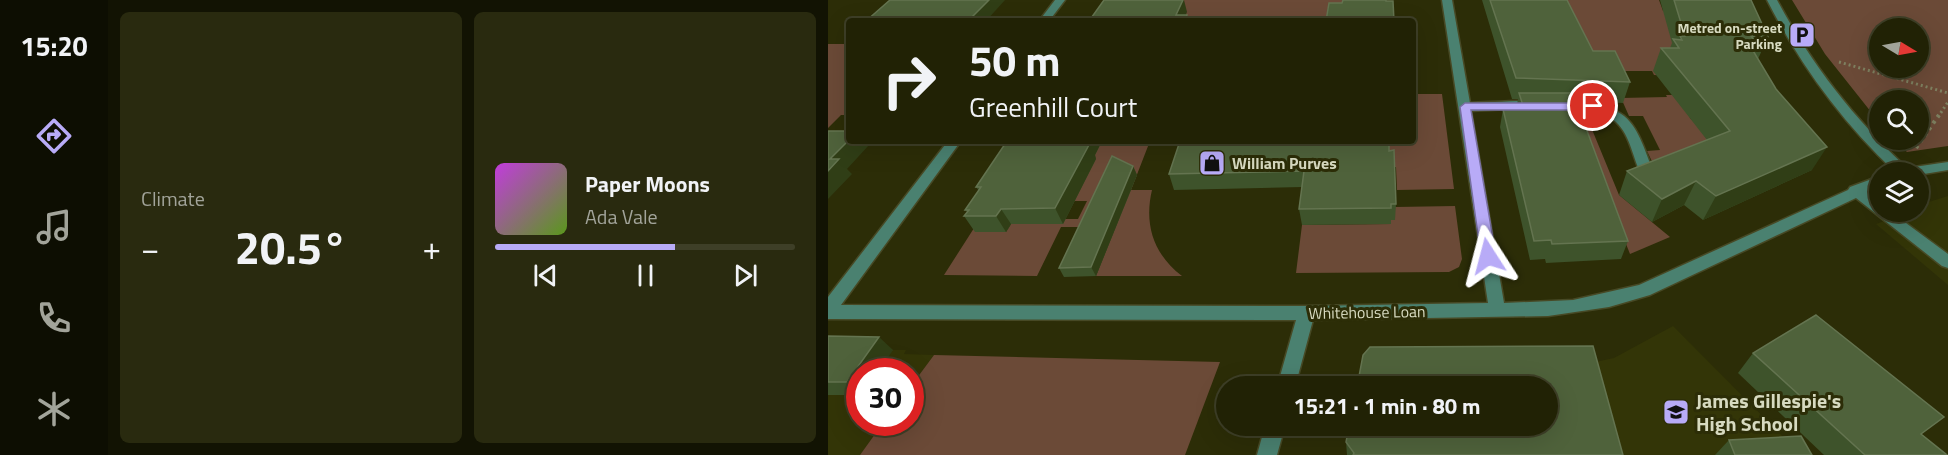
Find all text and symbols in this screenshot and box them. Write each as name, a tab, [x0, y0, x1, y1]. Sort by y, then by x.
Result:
place label: Metred on-street Parking	[1678, 17, 1783, 54]
north arrow	[1869, 18, 1929, 78]
map controls	[1869, 18, 1929, 222]
parking icon: Metred on-street Parking	[1787, 20, 1817, 50]
text: 15:20	[20, 25, 88, 66]
text: 50 m	[969, 28, 1061, 92]
icon: right	[870, 42, 948, 120]
pin	[1567, 80, 1618, 131]
text: Greenhill Court	[969, 86, 1137, 127]
icon: arrive	[1576, 89, 1609, 122]
button: search	[1869, 90, 1929, 150]
icon: directions	[33, 115, 75, 157]
shop icon: William Purves	[1197, 148, 1227, 178]
place label: William Purves	[1232, 151, 1337, 175]
button: layers	[1869, 162, 1929, 222]
text: Paper Moons	[585, 167, 710, 201]
text: Climate	[141, 183, 205, 214]
text: Ada Vale	[585, 201, 658, 232]
icon: music	[33, 206, 75, 248]
text: 20.5°	[235, 213, 347, 281]
text: −	[141, 223, 159, 273]
text: +	[423, 223, 441, 273]
position arrow	[1456, 224, 1520, 288]
icon: previous	[529, 259, 562, 292]
icon: pause	[629, 259, 662, 292]
icon: next	[729, 259, 762, 292]
icon: phone	[33, 297, 75, 339]
street label: Whitehouse Loan	[1308, 299, 1426, 325]
speed limit sign: 30	[846, 358, 924, 436]
place label: James Gillespie's High School	[1696, 385, 1841, 439]
icon: climate	[33, 388, 75, 430]
text: 15:21 · 1 min · 80 m	[1294, 389, 1480, 423]
school or university icon: James Gillespie's High School	[1661, 397, 1691, 427]

